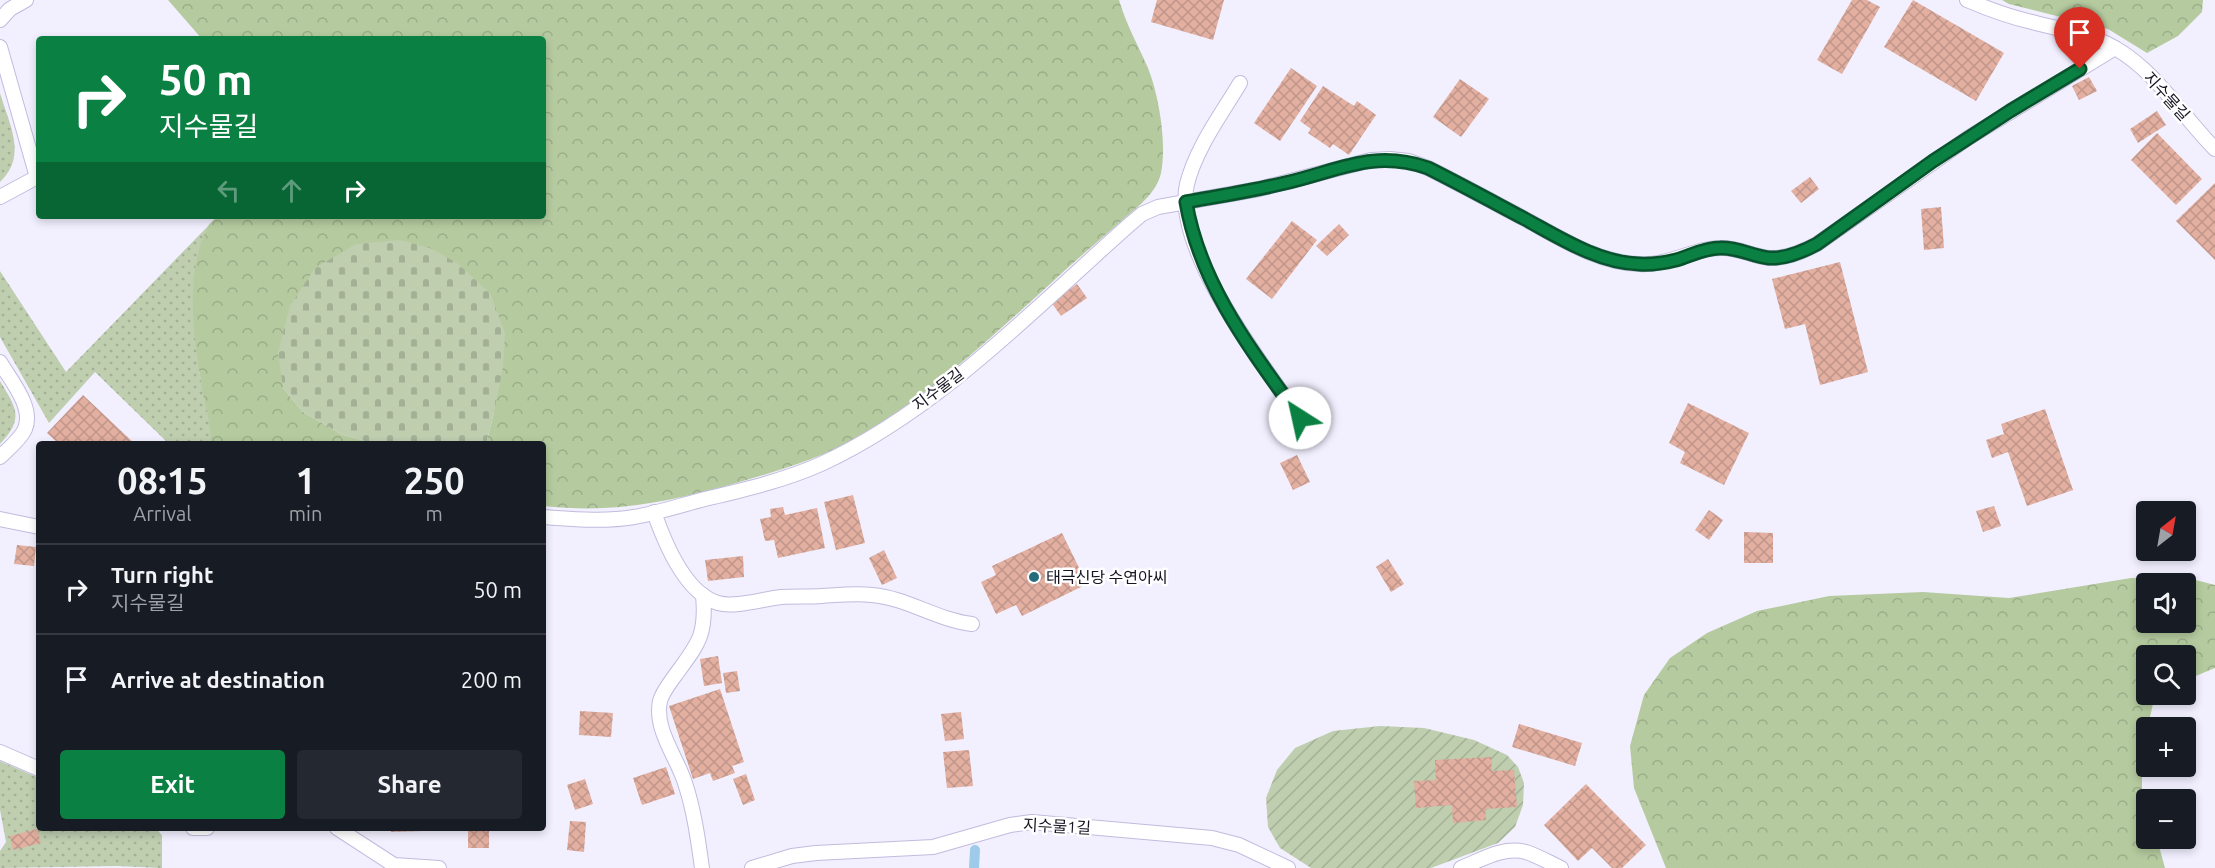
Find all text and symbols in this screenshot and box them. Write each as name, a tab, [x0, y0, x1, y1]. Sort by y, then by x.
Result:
pin	[2054, 7, 2105, 69]
icon: arrive	[2063, 16, 2096, 49]
text: 50 m	[159, 56, 253, 103]
icon: right	[60, 60, 138, 138]
street label: 지수물길	[2141, 68, 2193, 124]
text: 지수물길	[159, 111, 258, 141]
icon: left	[212, 174, 245, 207]
icon: ahead	[275, 174, 308, 207]
icon: right	[338, 174, 371, 207]
street label: 지수물길	[909, 364, 967, 414]
position arrow	[1268, 386, 1332, 450]
text: 08:15	[117, 460, 207, 501]
text: 1	[295, 460, 316, 501]
text: 250	[404, 460, 465, 501]
north arrow	[2136, 501, 2196, 561]
map controls	[2136, 501, 2196, 849]
text: Arrival	[133, 502, 192, 525]
text: min	[289, 502, 322, 525]
text: m	[426, 502, 443, 525]
text: Turn right	[111, 562, 213, 587]
place label: 태극신당 수연아씨	[1046, 568, 1167, 586]
marker: 태극신당 수연아씨	[1027, 570, 1041, 584]
icon: right	[60, 573, 93, 606]
button: sound	[2136, 573, 2196, 633]
text: 50 m	[473, 577, 522, 602]
text: 지수물길	[111, 591, 185, 614]
button: search	[2136, 645, 2196, 705]
icon: arrive	[60, 663, 93, 696]
text: Arrive at destination	[111, 667, 325, 692]
text: 200 m	[461, 667, 522, 692]
button: +	[2136, 717, 2196, 777]
button: Exit	[60, 750, 285, 819]
button: Share	[297, 750, 522, 819]
button: −	[2136, 789, 2196, 849]
street label: 지수물1길	[1023, 815, 1091, 837]

